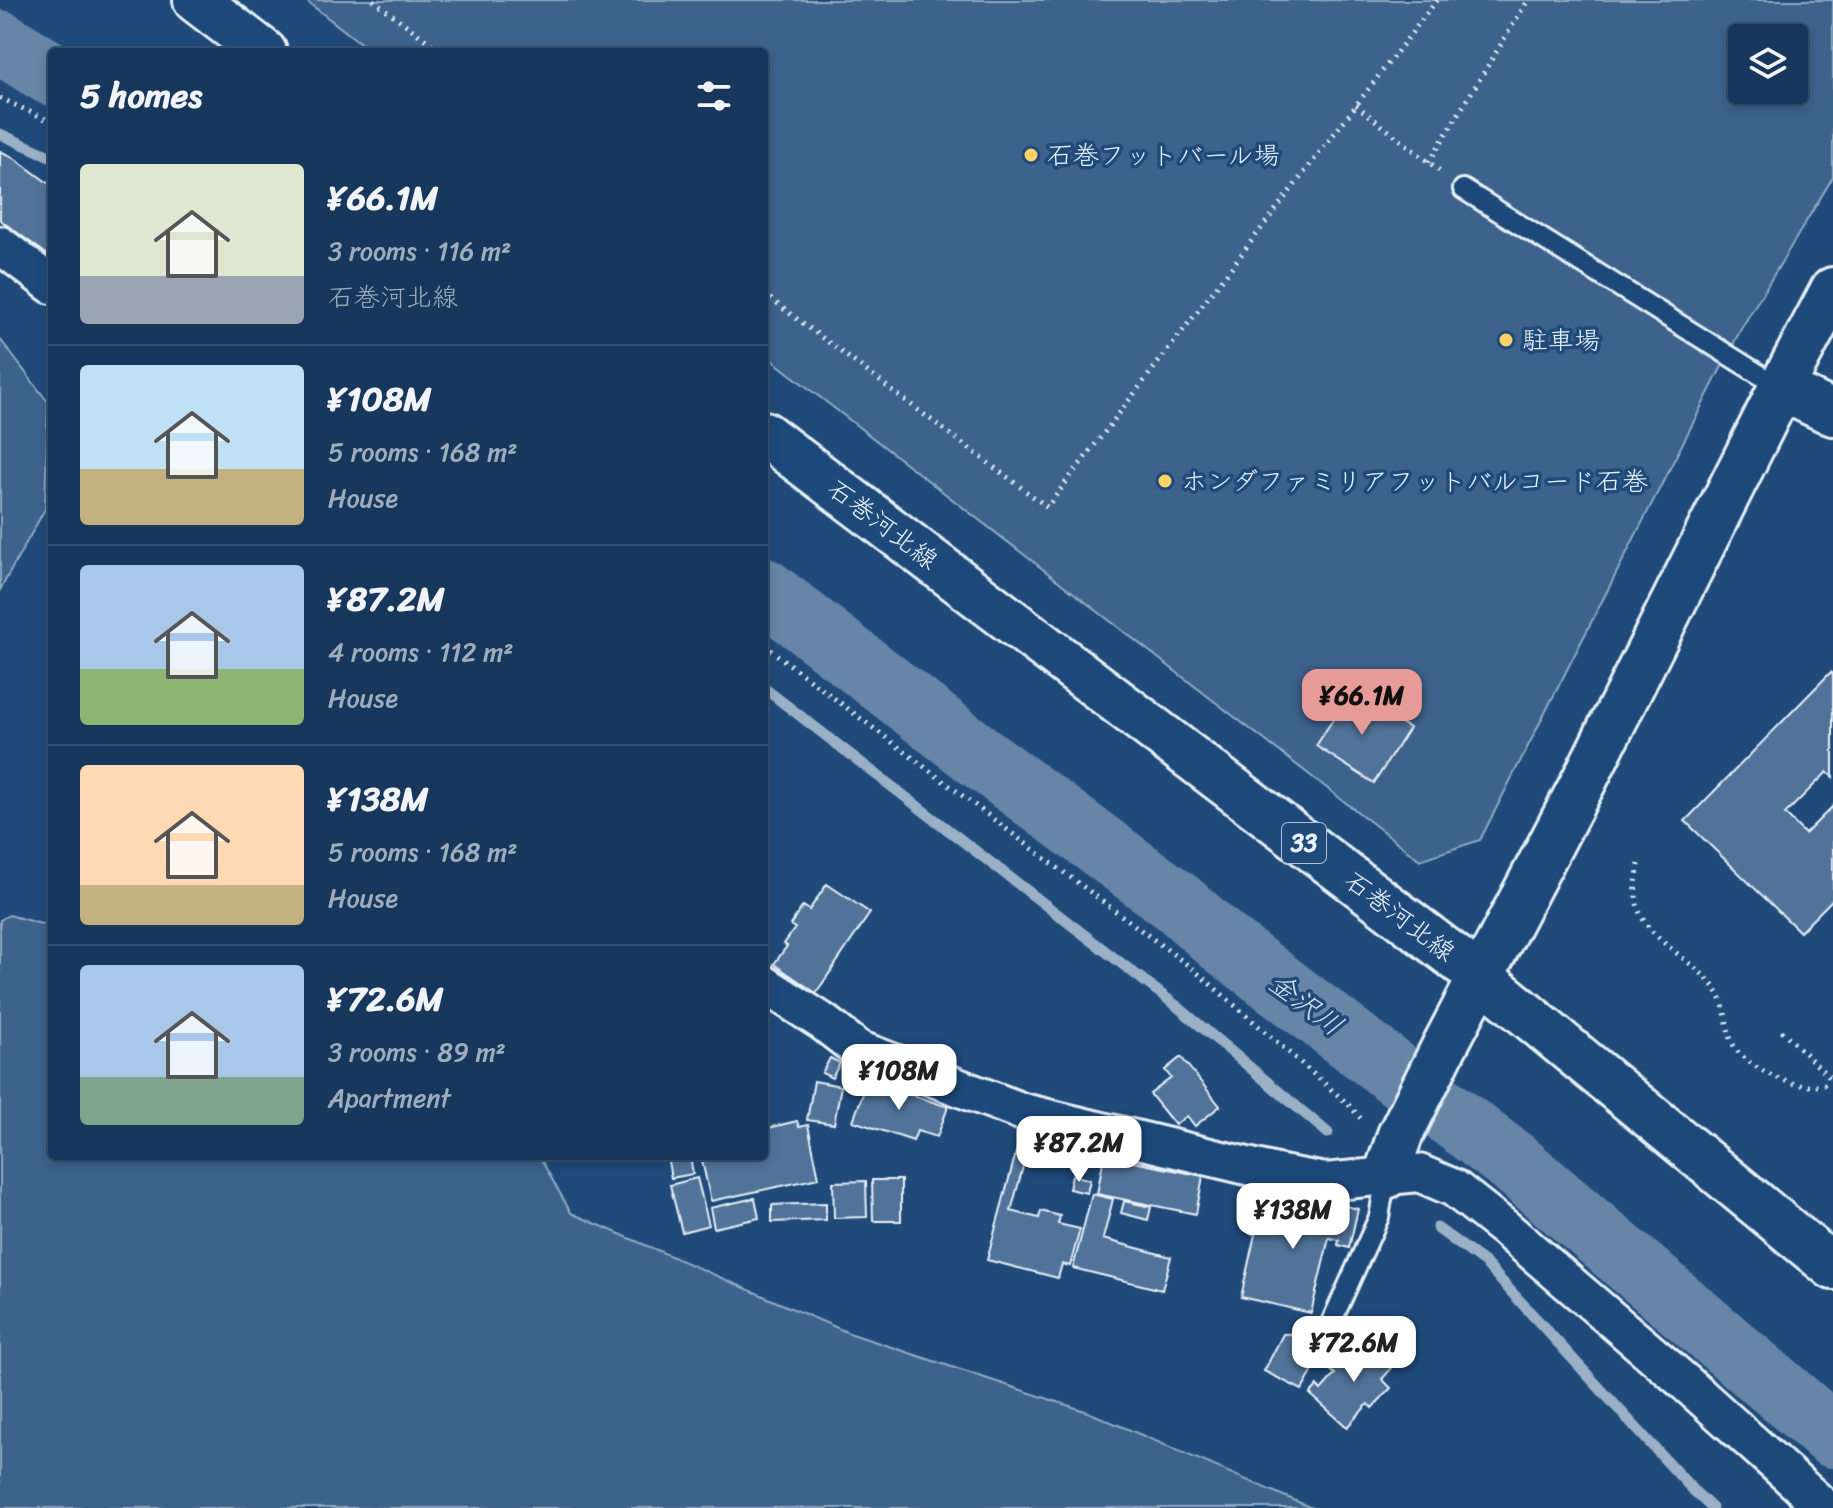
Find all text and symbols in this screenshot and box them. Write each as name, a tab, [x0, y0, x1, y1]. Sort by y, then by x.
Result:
map controls	[1728, 24, 1808, 104]
button: layers	[1728, 24, 1808, 104]
text: 5 homes	[80, 66, 202, 126]
icon: filters	[692, 74, 736, 118]
place label: 石巻フットバール場	[1047, 132, 1279, 178]
marker: 石巻フットバール場	[1022, 146, 1040, 164]
text: ¥66.1M	[328, 168, 438, 228]
icon: home	[144, 196, 240, 292]
text: 3 rooms · 116 m²	[328, 228, 511, 274]
text: 石巻河北線	[328, 274, 458, 320]
place label: 駐車場	[1522, 317, 1600, 363]
marker: 駐車場	[1497, 331, 1515, 349]
text: ¥108M	[328, 369, 431, 429]
icon: home	[144, 397, 240, 493]
text: 5 rooms · 168 m²	[328, 429, 517, 475]
place label: ホンダファミリアフットバルコード石巻	[1181, 458, 1648, 504]
street label: 石巻河北線	[817, 467, 949, 581]
marker: ホンダファミリアフットバルコード石巻	[1156, 472, 1174, 490]
text: House	[328, 475, 398, 521]
text: ¥87.2M	[328, 569, 444, 629]
icon: home	[144, 597, 240, 693]
text: 4 rooms · 112 m²	[328, 629, 513, 675]
pin: ¥66.1M	[1297, 669, 1427, 737]
text: ¥66.1M	[1320, 672, 1404, 718]
text: House	[328, 675, 398, 721]
text: ¥138M	[328, 769, 428, 829]
icon: home	[144, 797, 240, 893]
road number: 33	[1282, 823, 1326, 863]
text: 5 rooms · 168 m²	[328, 829, 517, 875]
street label: 石巻河北線	[1334, 859, 1466, 973]
text: House	[328, 875, 398, 921]
water label: 金沢川	[1258, 959, 1354, 1049]
text: ¥72.6M	[328, 969, 443, 1029]
icon: home	[144, 997, 240, 1093]
text: 3 rooms · 89 m²	[328, 1029, 506, 1075]
pin: ¥108M	[843, 1044, 955, 1112]
text: ¥108M	[860, 1047, 938, 1093]
text: Apartment	[328, 1075, 451, 1121]
pin: ¥87.2M	[1014, 1116, 1144, 1184]
text: ¥87.2M	[1034, 1119, 1124, 1165]
pin: ¥138M	[1237, 1183, 1349, 1251]
text: ¥138M	[1255, 1186, 1331, 1232]
pin: ¥72.6M	[1289, 1316, 1419, 1384]
text: ¥72.6M	[1310, 1319, 1398, 1365]

